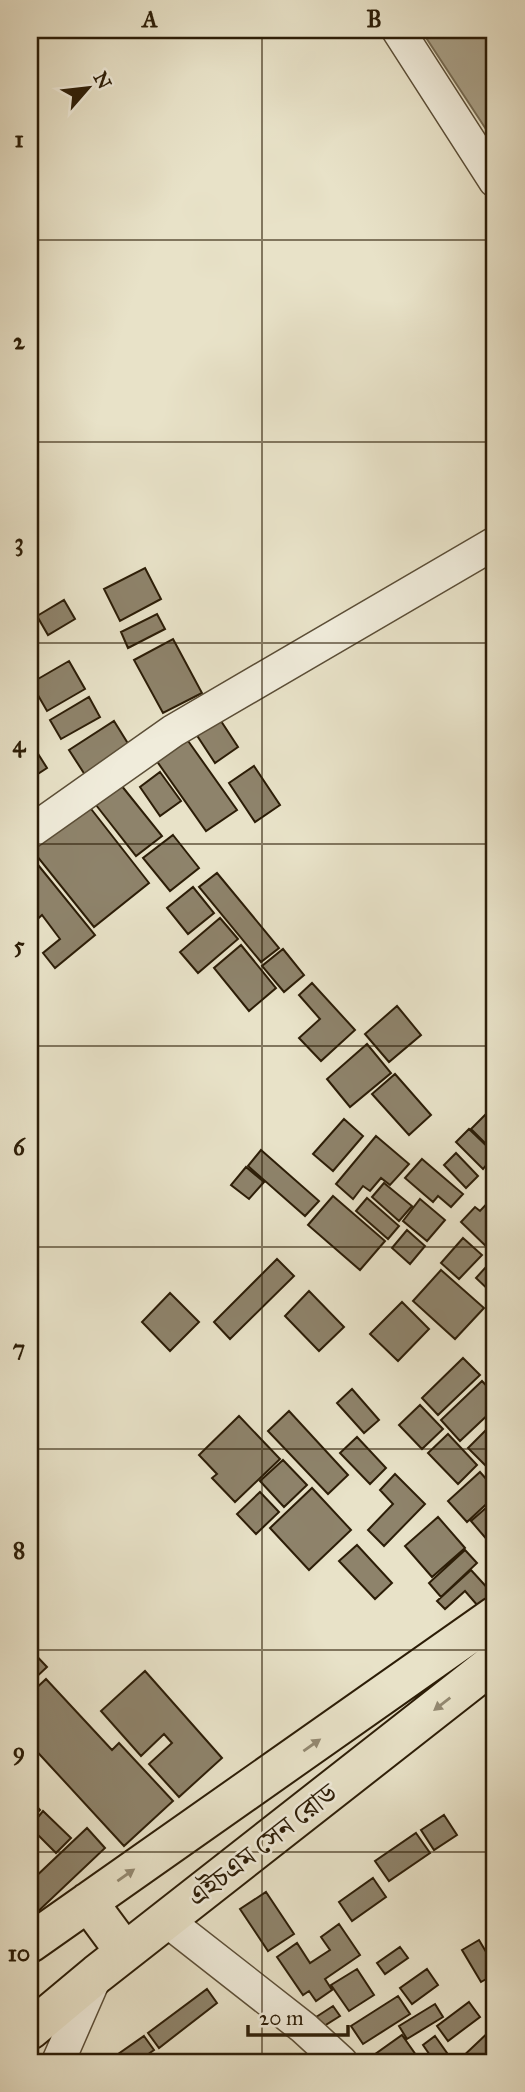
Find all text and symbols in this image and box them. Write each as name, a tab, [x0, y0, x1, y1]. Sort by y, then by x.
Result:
text: A	[140, 5, 158, 33]
text: B	[366, 5, 382, 33]
north arrow	[52, 52, 122, 122]
text: N	[89, 68, 117, 93]
text: 1	[14, 125, 24, 153]
text: 2	[13, 327, 25, 355]
text: 3	[14, 528, 24, 557]
text: 4	[13, 730, 27, 758]
text: 5	[14, 931, 25, 959]
text: 6	[13, 1133, 26, 1161]
text: 7	[13, 1334, 25, 1362]
text: 8	[13, 1536, 25, 1564]
one-way arrow	[433, 1697, 451, 1712]
text: 9	[13, 1737, 25, 1766]
one-way arrow	[303, 1738, 321, 1752]
street label: এইচএম সেন রোড	[180, 1775, 345, 1914]
one-way arrow	[117, 1868, 135, 1882]
text: 10	[8, 1939, 30, 1967]
scale bar	[248, 1994, 348, 2038]
text: 20 m	[259, 2005, 304, 2031]

